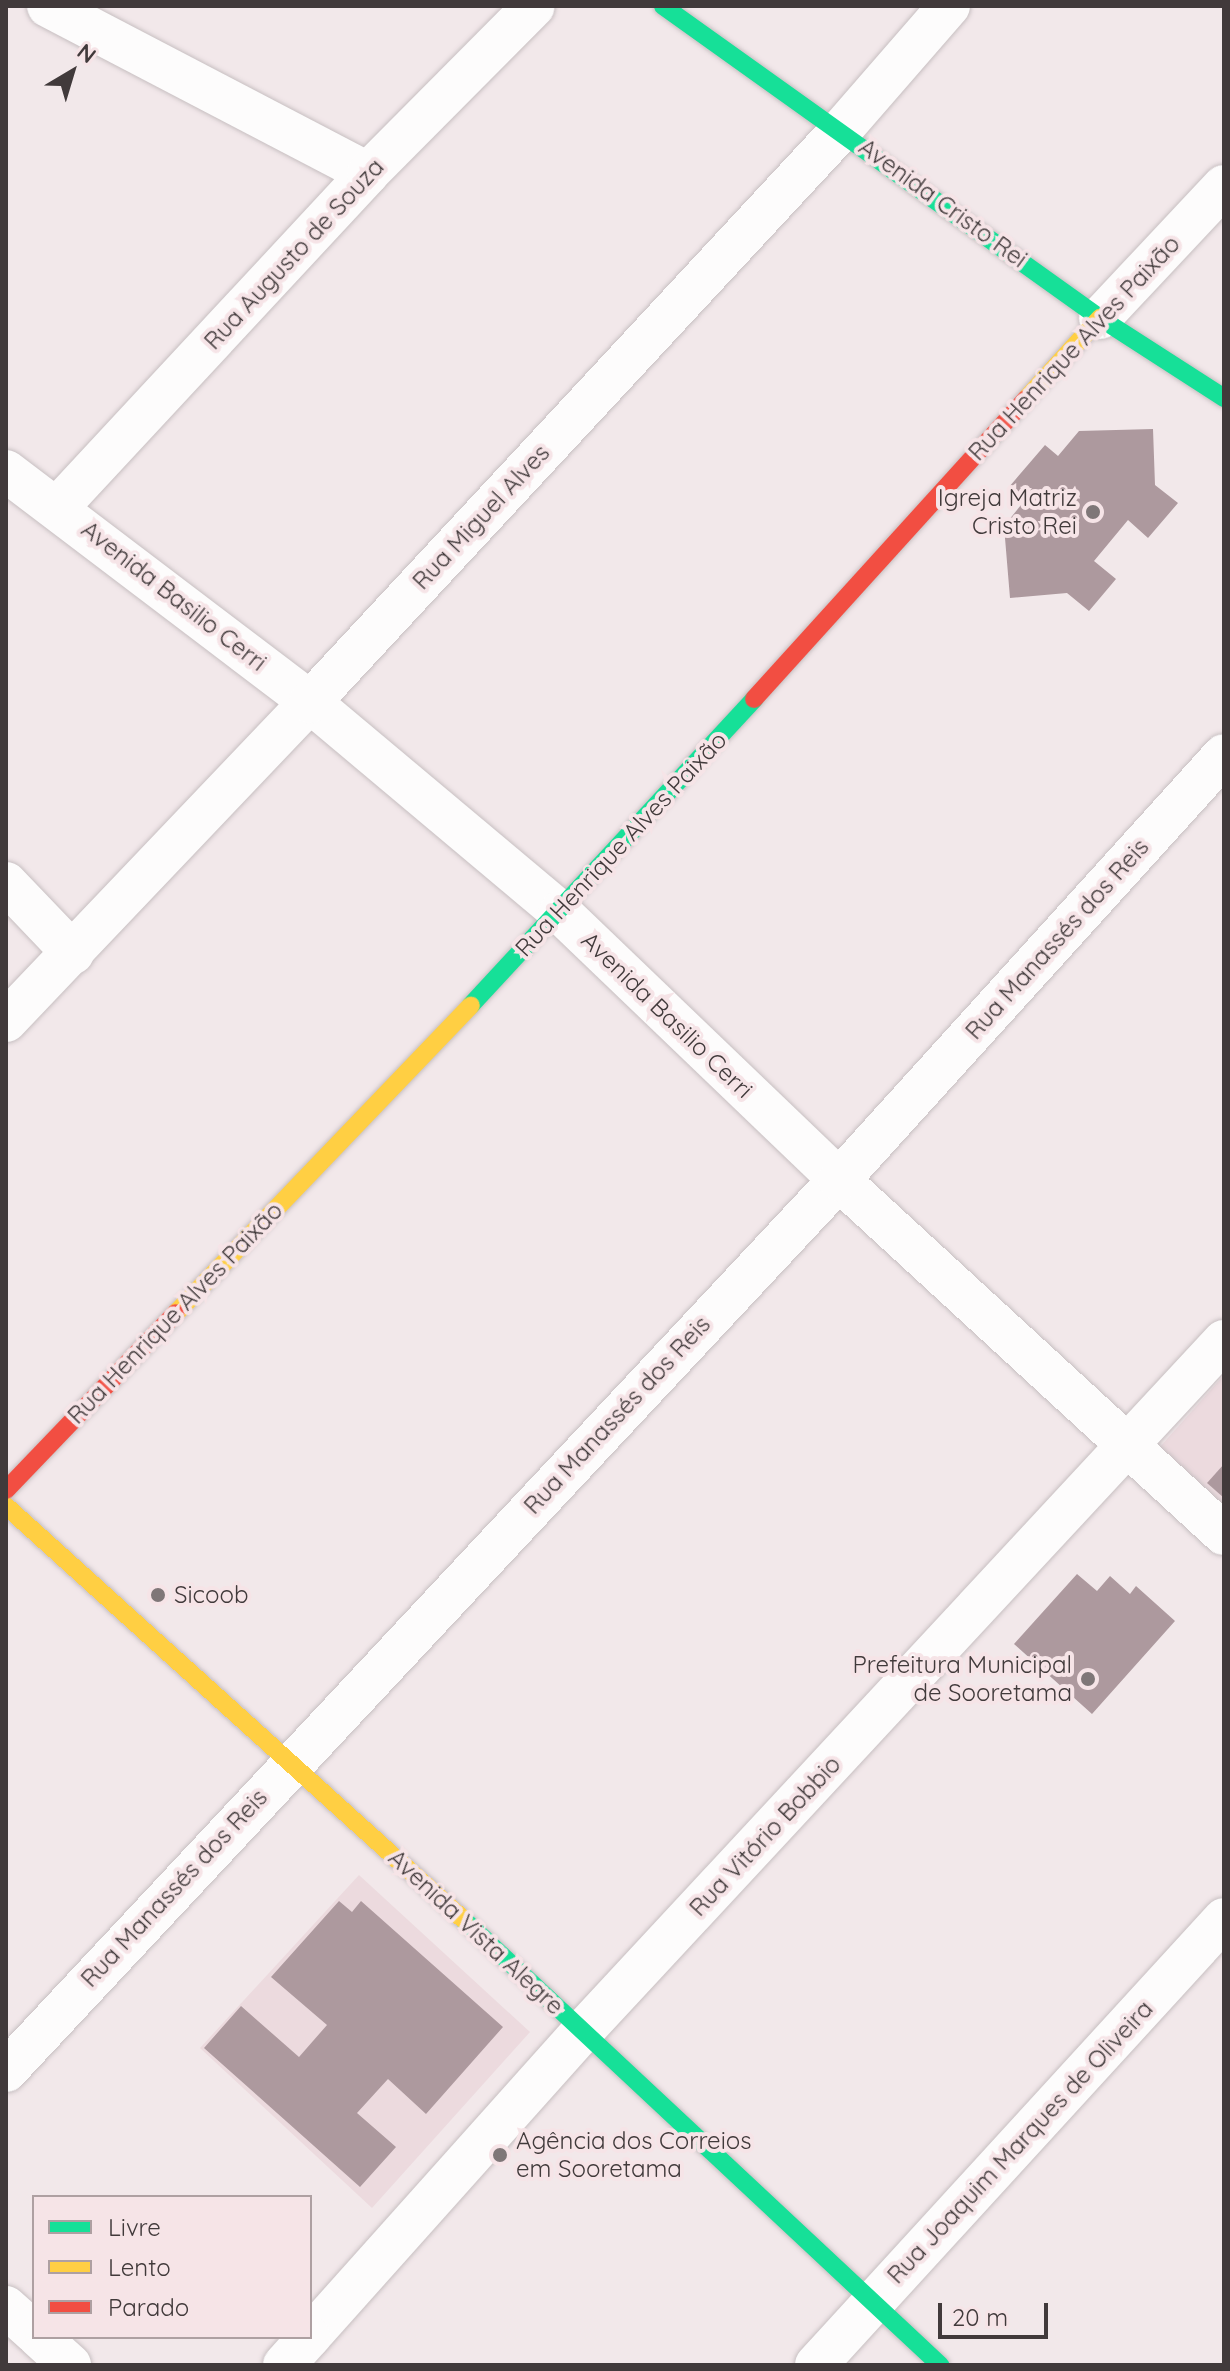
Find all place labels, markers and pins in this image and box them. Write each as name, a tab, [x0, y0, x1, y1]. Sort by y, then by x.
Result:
place label: Igreja Matriz Cristo Rei	[938, 484, 1077, 540]
marker: Igreja Matriz Cristo Rei	[1084, 503, 1102, 521]
place label: Sicoob	[174, 1581, 249, 1609]
marker: Sicoob	[149, 1586, 167, 1604]
place label: Prefeitura Municipal de Sooretama	[852, 1651, 1072, 1707]
marker: Prefeitura Municipal de Sooretama	[1079, 1670, 1097, 1688]
place label: Agência dos Correios em Sooretama	[516, 2127, 752, 2183]
marker: Agência dos Correios em Sooretama	[491, 2146, 509, 2164]

